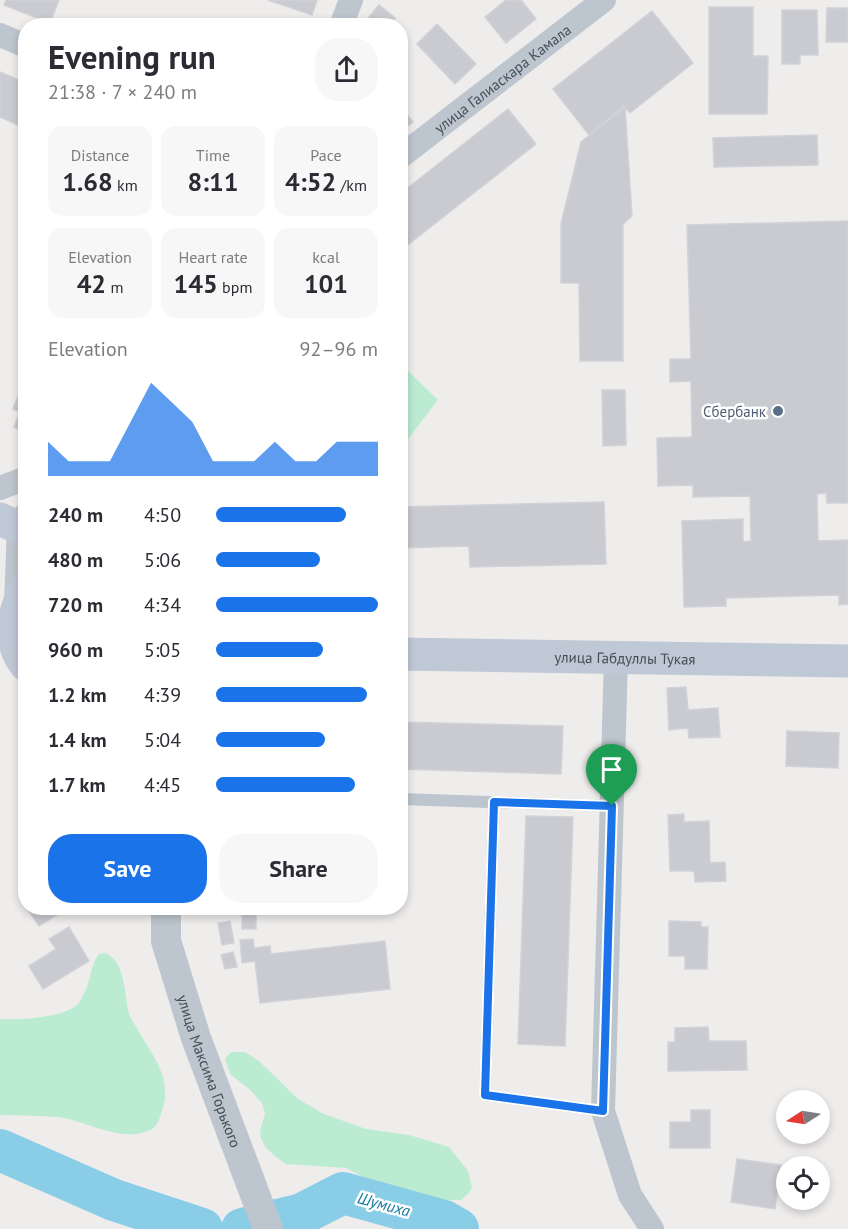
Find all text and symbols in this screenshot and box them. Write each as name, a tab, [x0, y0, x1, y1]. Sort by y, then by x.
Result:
street label: улица Галиаскара Камала	[430, 20, 574, 137]
text: Evening run	[48, 35, 216, 78]
button: share	[315, 38, 378, 101]
text: 21:38 · 7 × 240 m	[48, 79, 197, 105]
text: Distance	[71, 145, 129, 165]
text: Time	[196, 145, 230, 165]
text: Pace	[310, 145, 342, 165]
text: 1.68	[62, 165, 113, 198]
text: 8:11	[187, 165, 239, 198]
text: 4:52	[285, 165, 336, 198]
text: km	[113, 175, 138, 195]
text: /km	[336, 175, 367, 195]
text: Elevation	[68, 247, 132, 267]
text: Heart rate	[178, 247, 248, 267]
text: kcal	[312, 247, 340, 267]
text: 42	[77, 267, 106, 300]
text: 145	[174, 267, 218, 300]
text: 101	[304, 267, 348, 300]
text: m	[106, 277, 123, 297]
text: bpm	[218, 277, 252, 297]
text: Elevation	[48, 336, 128, 362]
text: 92–96 m	[300, 336, 378, 362]
place label: Сбербанк	[703, 402, 767, 421]
marker: Сбербанк	[771, 404, 785, 418]
text: 240 m	[48, 502, 103, 528]
text: 4:50	[144, 502, 181, 528]
text: 480 m	[48, 547, 103, 573]
text: 5:06	[144, 547, 181, 573]
text: 720 m	[48, 592, 103, 618]
text: 4:34	[144, 592, 181, 618]
text: 960 m	[48, 637, 103, 663]
text: 5:05	[144, 637, 181, 663]
street label: улица Габдуллы Тукая	[554, 647, 696, 668]
text: 1.2 km	[48, 682, 107, 708]
text: 4:39	[144, 682, 181, 708]
text: 1.4 km	[48, 727, 107, 753]
text: 5:04	[144, 727, 181, 753]
pin	[586, 744, 637, 806]
icon: arrive	[595, 753, 628, 786]
text: 1.7 km	[48, 772, 106, 798]
text: 4:45	[144, 772, 181, 798]
button: Save	[48, 834, 207, 903]
button: Share	[219, 834, 378, 903]
street label: улица Максима Горького	[174, 992, 246, 1150]
north arrow	[776, 1090, 830, 1144]
map controls	[776, 1090, 830, 1210]
button: locate	[776, 1156, 830, 1210]
water label: Шумиха	[356, 1187, 413, 1221]

